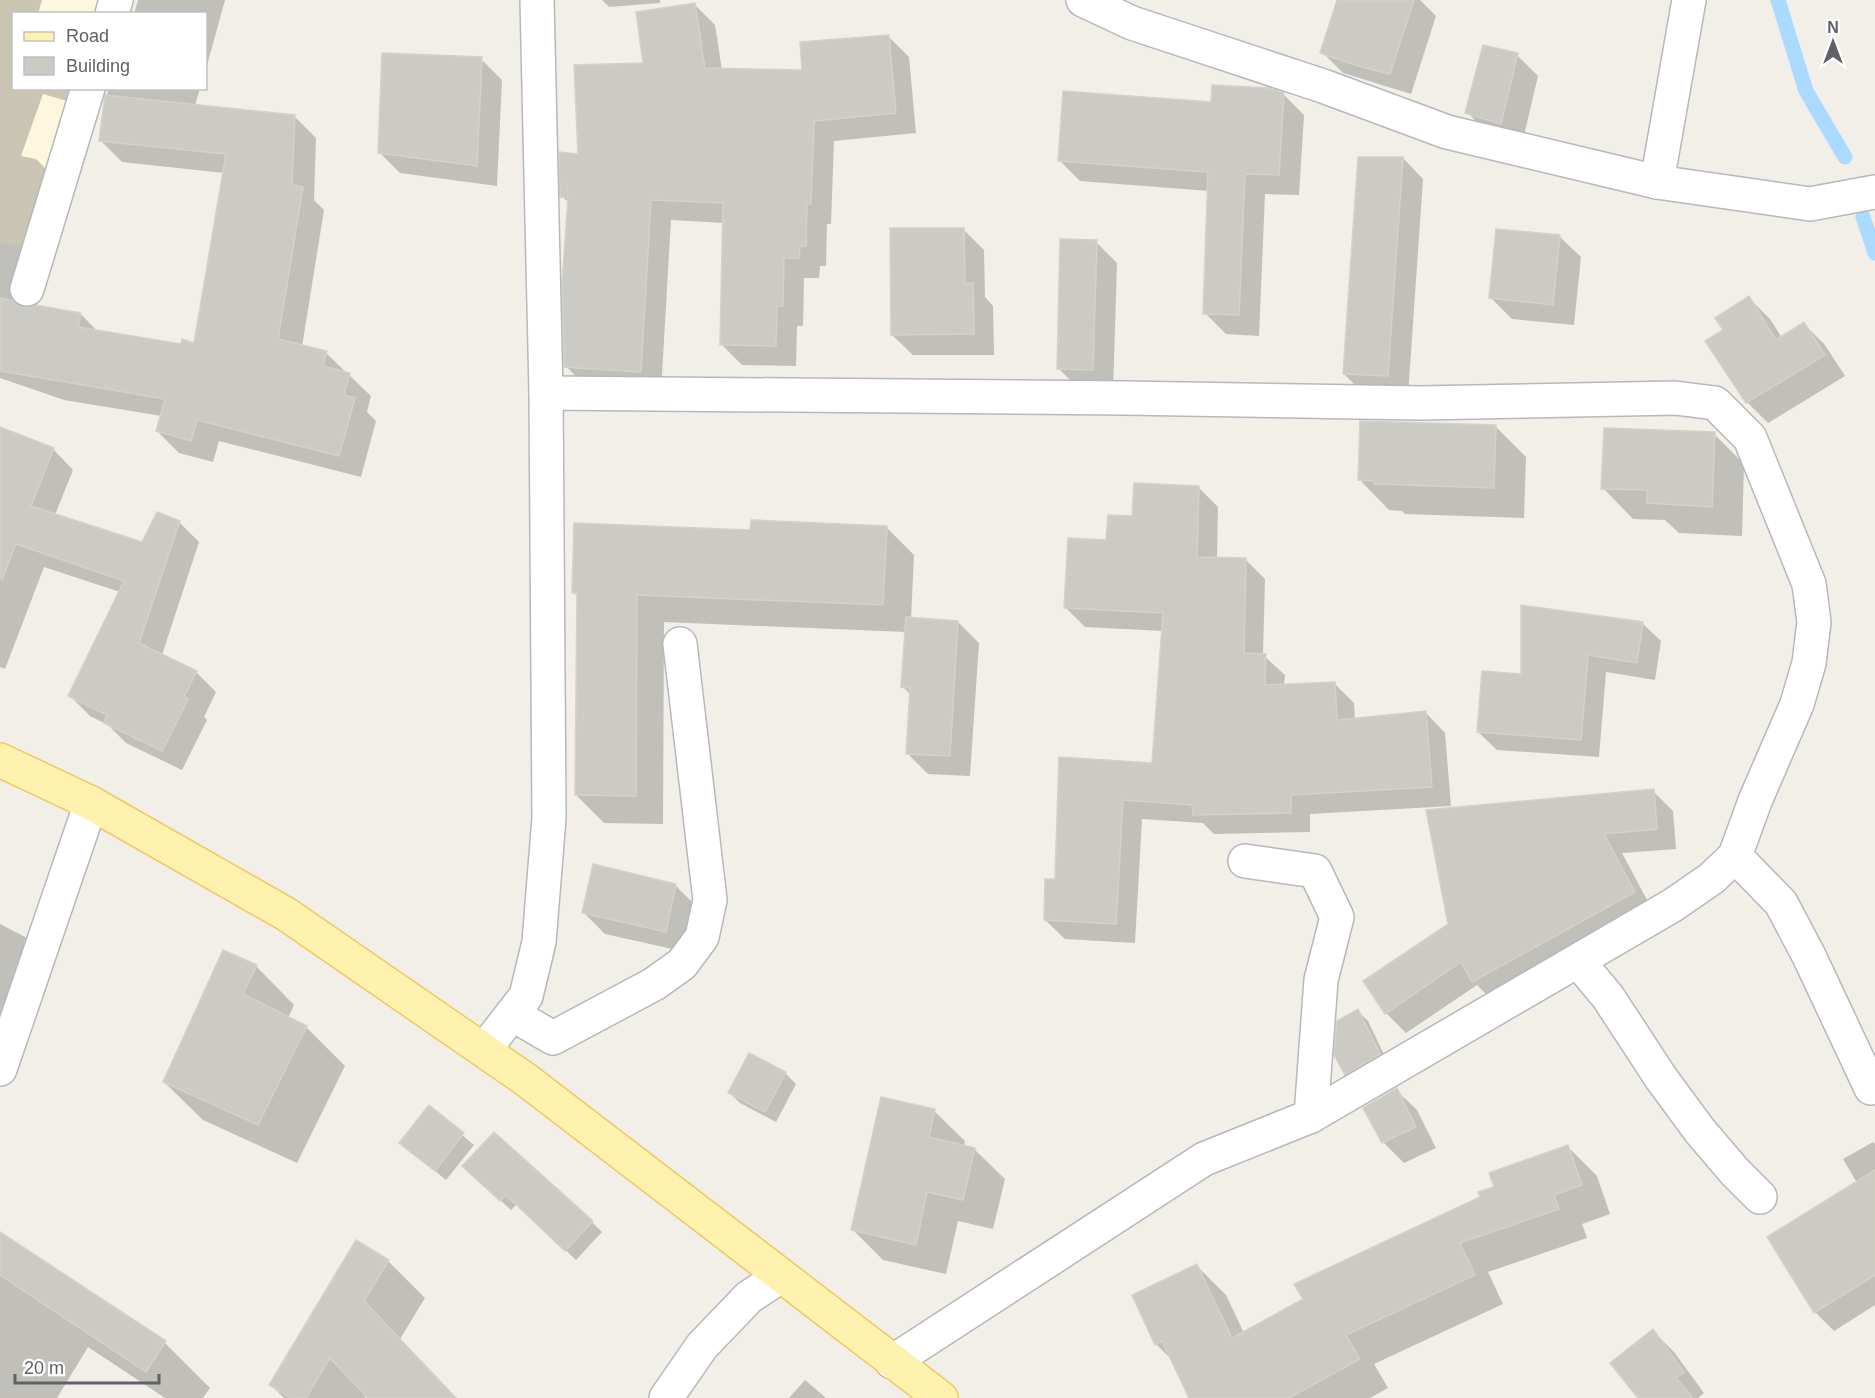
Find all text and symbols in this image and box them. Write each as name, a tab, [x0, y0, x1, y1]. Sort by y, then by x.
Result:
legend	[12, 12, 207, 90]
north arrow	[1803, 12, 1863, 72]
text: N	[1827, 19, 1839, 36]
text: Road	[66, 26, 109, 46]
text: Building	[66, 56, 130, 76]
scale bar	[15, 1347, 159, 1385]
text: 20 m	[24, 1358, 64, 1378]

